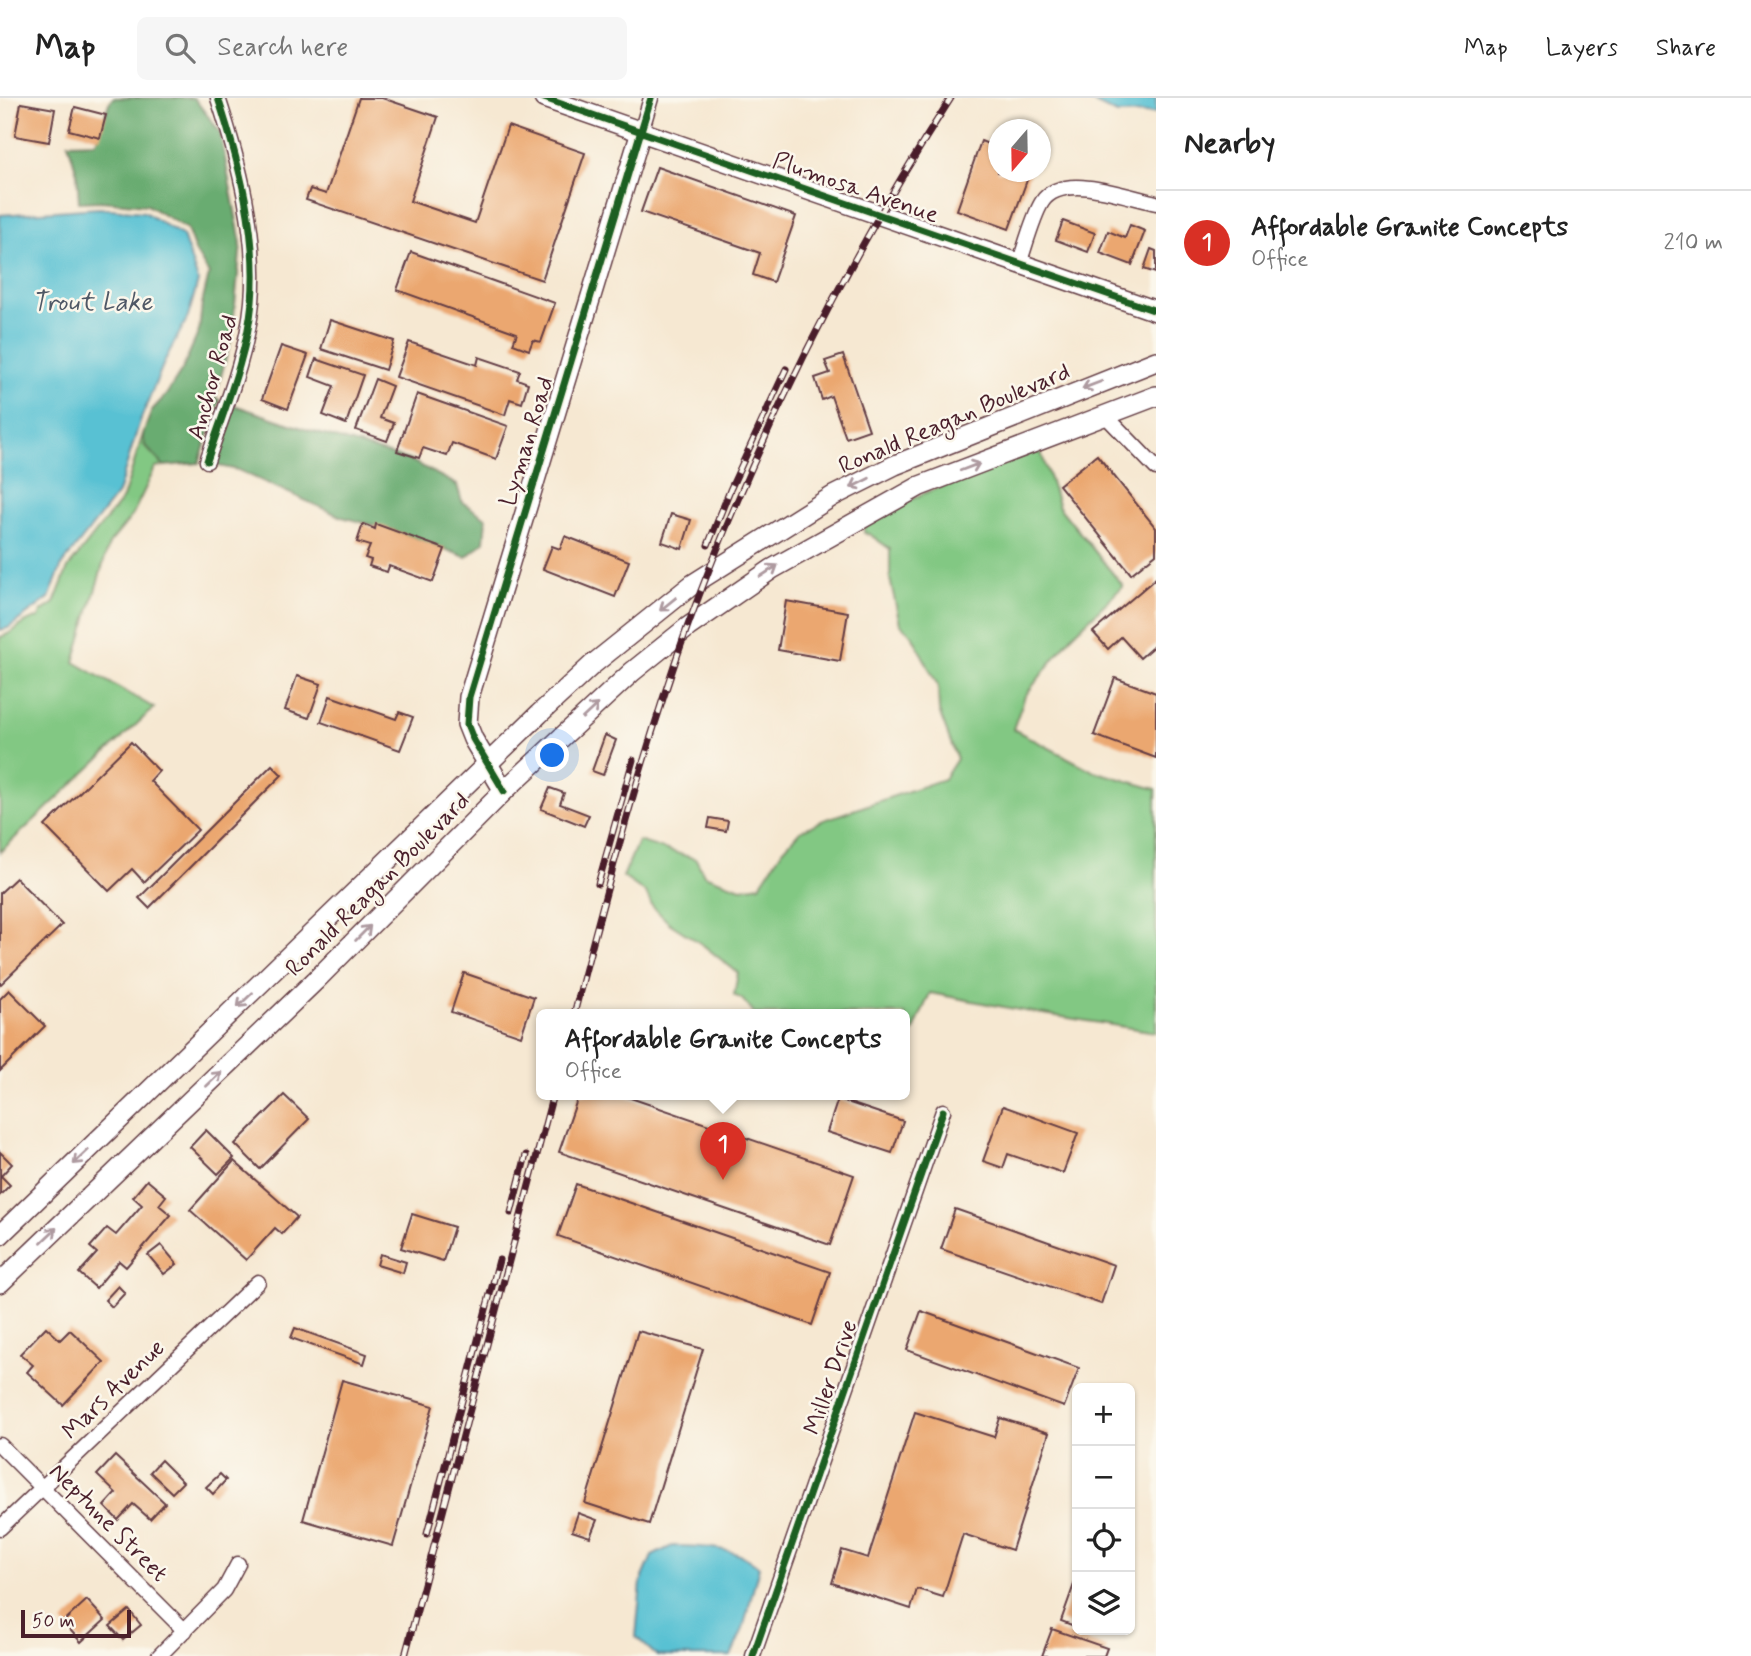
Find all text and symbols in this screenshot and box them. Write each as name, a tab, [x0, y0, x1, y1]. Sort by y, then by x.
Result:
search box	[137, 17, 627, 80]
text: Map	[35, 26, 95, 70]
icon: search	[161, 29, 199, 67]
text: Search here	[217, 31, 348, 65]
text: Map	[1464, 33, 1508, 64]
text: Layers	[1546, 33, 1618, 64]
text: Share	[1656, 33, 1716, 64]
north arrow	[988, 119, 1051, 182]
text: Nearby	[1184, 124, 1275, 163]
street label: Plumosa Avenue	[768, 145, 943, 231]
text: Affordable Granite Concepts	[1251, 211, 1568, 245]
text: 1	[1202, 228, 1212, 258]
text: 210 m	[1663, 228, 1723, 258]
text: Office	[1251, 245, 1308, 275]
water label: Trout Lake	[31, 286, 153, 320]
street label: Anchor Road	[181, 311, 246, 443]
street label: Ronald Reagan Boulevard	[834, 357, 1076, 484]
street label: Lyman Road	[493, 373, 562, 510]
one-way arrow	[1082, 380, 1104, 393]
one-way arrow	[959, 459, 980, 472]
one-way arrow	[850, 476, 871, 490]
one-way arrow	[758, 564, 778, 578]
one-way arrow	[660, 597, 678, 612]
one-way arrow	[580, 703, 598, 720]
your location	[535, 738, 569, 772]
street label: Ronald Reagan Boulevard	[279, 786, 478, 985]
one-way arrow	[354, 924, 371, 941]
one-way arrow	[237, 991, 254, 1008]
popup	[536, 1009, 910, 1100]
text: Affordable Granite Concepts	[564, 1023, 882, 1057]
text: Office	[564, 1057, 622, 1087]
one-way arrow	[205, 1070, 222, 1087]
pin: 1	[700, 1122, 746, 1180]
one-way arrow	[73, 1149, 90, 1166]
one-way arrow	[40, 1227, 57, 1244]
street label: Miller Drive	[797, 1316, 866, 1439]
street label: Mars Avenue	[56, 1333, 172, 1447]
map controls	[1072, 1383, 1135, 1635]
button: +	[1072, 1383, 1135, 1446]
button: −	[1072, 1446, 1135, 1509]
street label: Neptune Street	[42, 1457, 174, 1589]
button: locate	[1072, 1509, 1135, 1572]
button: layers	[1072, 1572, 1135, 1635]
scale bar	[21, 1607, 131, 1639]
text: 50 m	[32, 1609, 75, 1634]

